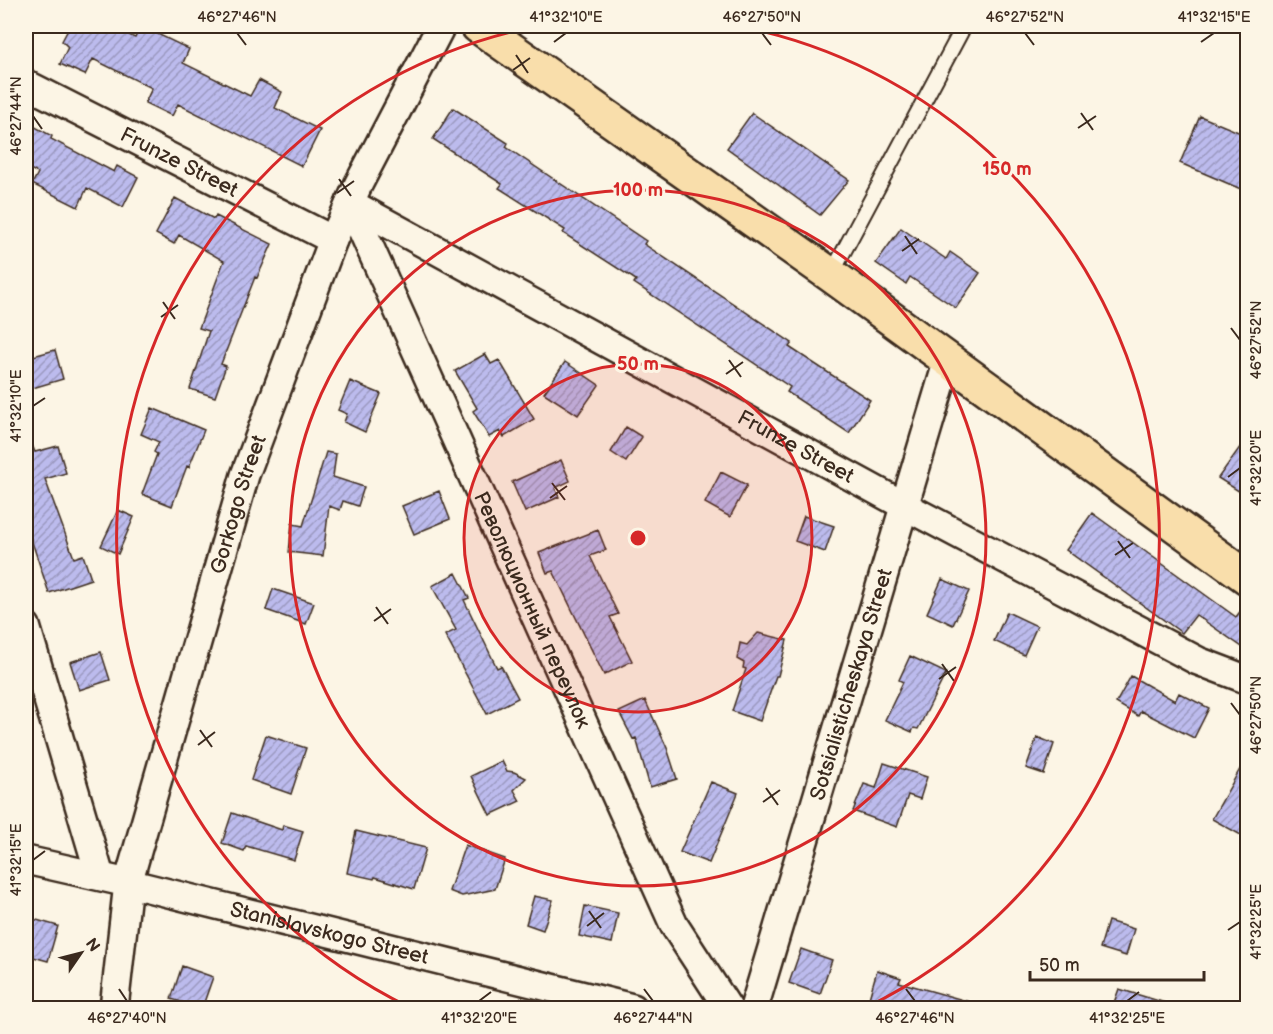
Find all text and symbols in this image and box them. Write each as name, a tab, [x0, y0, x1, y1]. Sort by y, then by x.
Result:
text: 46°27'46"N	[197, 8, 277, 27]
text: 41°32'10"E	[529, 8, 603, 27]
text: 46°27'50"N	[723, 8, 801, 27]
text: 46°27'52"N	[986, 8, 1064, 27]
text: 41°32'15"E	[1177, 8, 1251, 27]
text: 46°27'44"N	[7, 76, 26, 156]
street label: Frunze Street	[116, 122, 243, 203]
text: 150 m	[982, 159, 1032, 180]
text: 100 m	[613, 180, 663, 201]
text: 46°27'52"N	[1247, 301, 1266, 379]
text: 50 m	[617, 354, 659, 375]
text: 41°32'10"E	[7, 369, 26, 443]
street label: Frunze Street	[733, 405, 859, 489]
text: 41°32'20"E	[1247, 430, 1266, 506]
street label: Gorkogo Street	[205, 431, 272, 577]
street label: Революционный переулок	[468, 488, 596, 733]
centre of rings	[628, 528, 648, 548]
street label: Sotsialisticheskaya Street	[805, 565, 898, 803]
text: 46°27'50"N	[1247, 676, 1266, 754]
text: 41°32'15"E	[7, 823, 26, 897]
text: 41°32'25"E	[1247, 884, 1266, 960]
street label: Stanislavskogo Street	[227, 897, 432, 970]
north arrow	[51, 923, 111, 983]
text: N	[81, 935, 103, 956]
scale bar	[1030, 944, 1204, 982]
text: 50 m	[1039, 955, 1080, 976]
text: 46°27'40"N	[87, 1009, 167, 1028]
text: 41°32'20"E	[441, 1009, 517, 1028]
text: 46°27'44"N	[613, 1009, 693, 1028]
text: 46°27'46"N	[875, 1009, 955, 1028]
text: 41°32'25"E	[1089, 1009, 1165, 1028]

